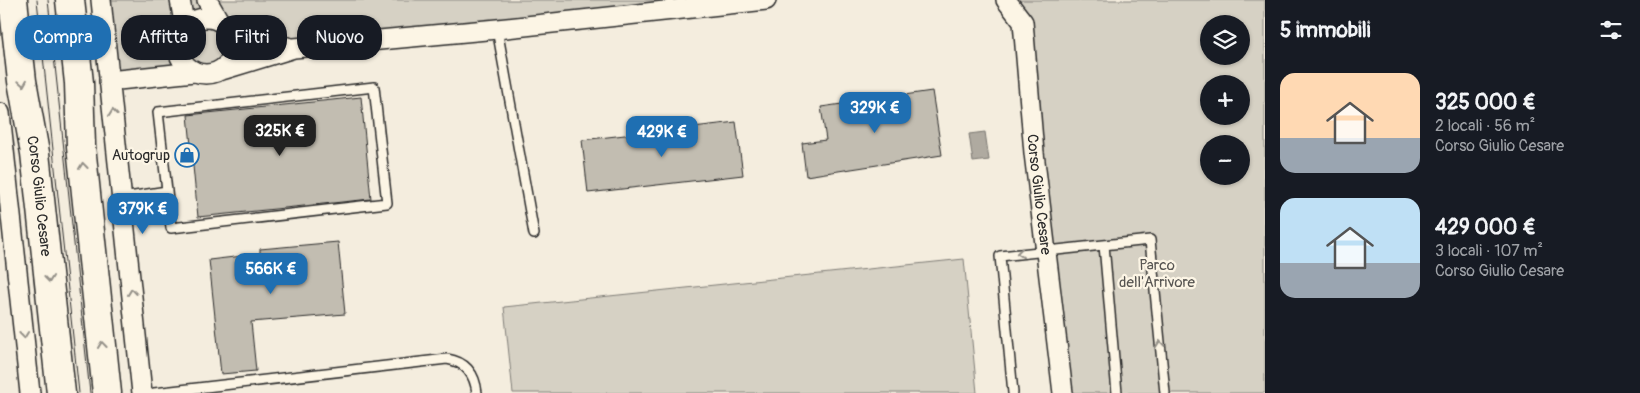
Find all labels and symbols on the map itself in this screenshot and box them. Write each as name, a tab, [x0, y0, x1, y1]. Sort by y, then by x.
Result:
one-way arrow	[17, 79, 27, 88]
pin: 329K €	[834, 92, 916, 134]
one-way arrow	[108, 109, 119, 117]
pin: 325K €	[239, 114, 321, 157]
pin: 429K €	[621, 116, 703, 158]
street label: Corso Giulio Cesare	[1023, 133, 1056, 256]
street label: Corso Giulio Cesare	[23, 134, 56, 258]
shop icon: Autogrup	[174, 142, 200, 168]
place label: Autogrup	[112, 146, 170, 165]
one-way arrow	[78, 161, 89, 169]
pin: 379K €	[102, 192, 184, 235]
one-way arrow	[1016, 248, 1024, 259]
pin: 566K €	[230, 252, 312, 295]
park label: Parco dell'Arrivore	[1119, 256, 1196, 292]
one-way arrow	[43, 275, 54, 283]
one-way arrow	[126, 288, 137, 296]
one-way arrow	[18, 332, 29, 340]
one-way arrow	[97, 340, 108, 348]
one-way arrow	[1155, 340, 1166, 348]

